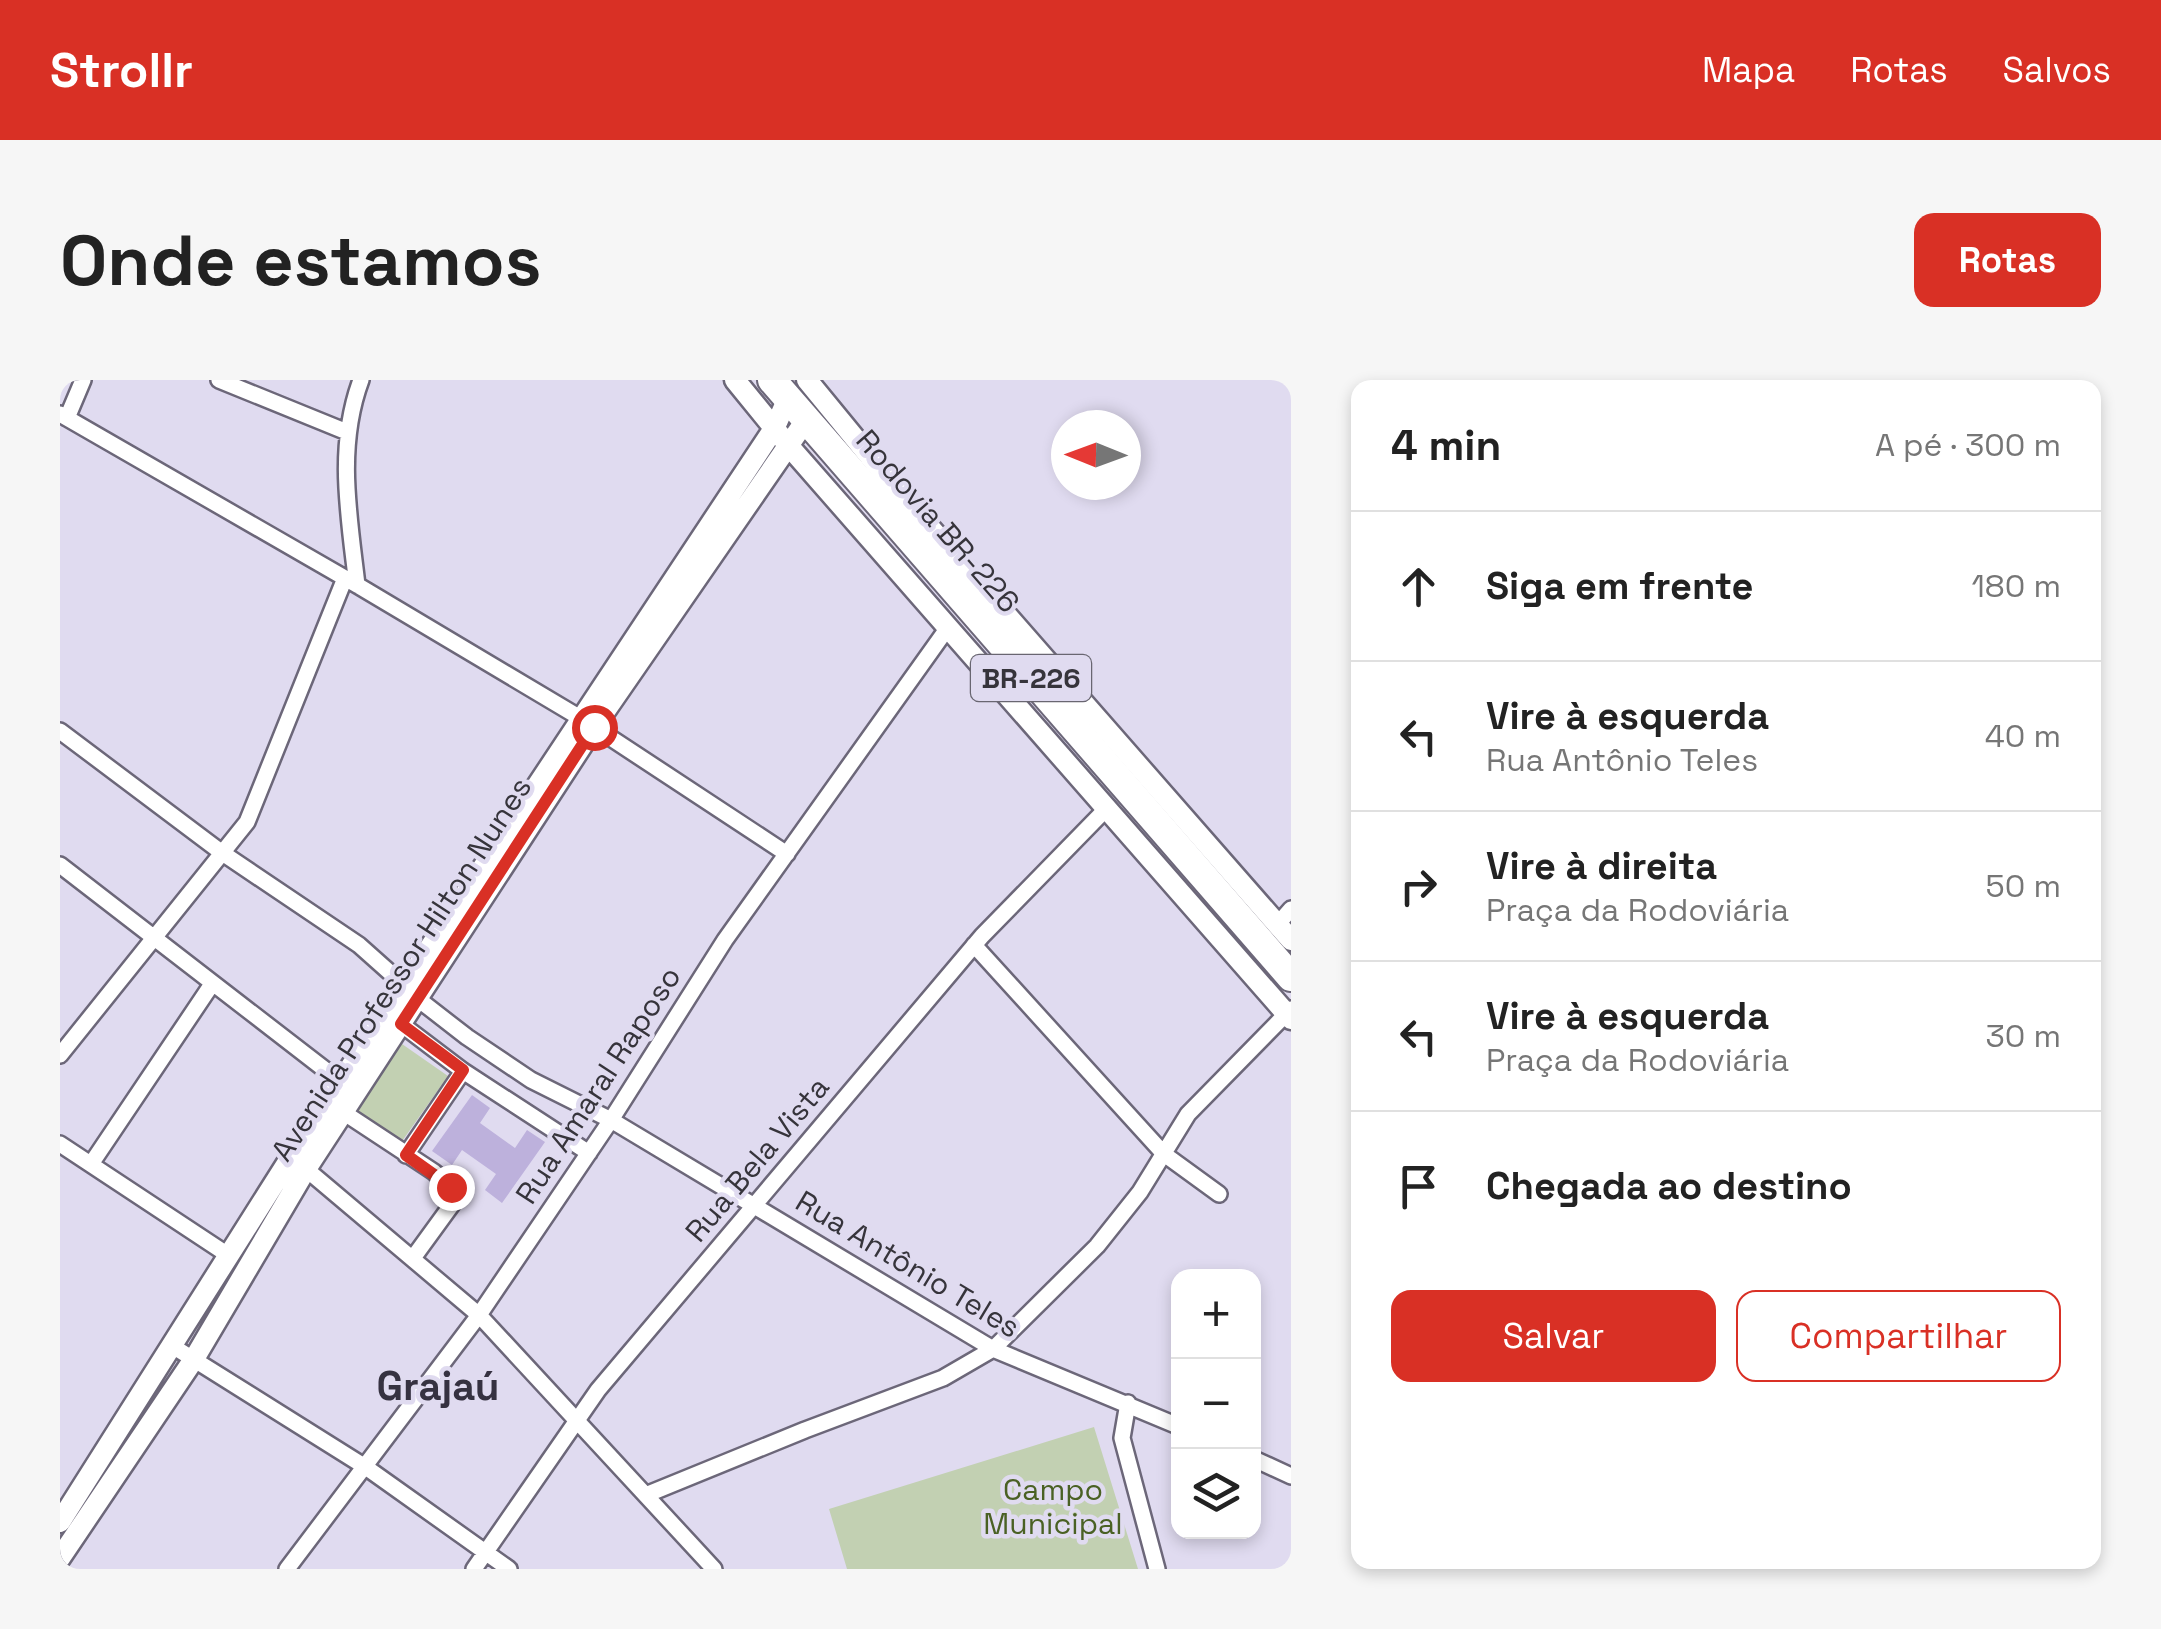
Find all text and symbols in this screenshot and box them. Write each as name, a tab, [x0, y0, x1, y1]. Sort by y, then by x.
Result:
text: Strollr	[50, 40, 193, 101]
text: Mapa	[1702, 48, 1795, 92]
text: Rotas	[1850, 48, 1948, 92]
text: Salvos	[2003, 48, 2111, 92]
button: Rotas	[1914, 213, 2101, 307]
text: Onde estamos	[60, 216, 541, 305]
north arrow	[1051, 410, 1141, 500]
text: 4 min	[1391, 419, 1501, 472]
street label: Rodovia BR-226	[848, 421, 1028, 621]
text: A pé · 300 m	[1875, 425, 2061, 465]
icon: ahead	[1391, 559, 1446, 614]
text: Siga em frente	[1486, 562, 1753, 610]
text: 180 m	[1971, 566, 2061, 606]
road number: BR-226	[971, 655, 1091, 701]
text: Vire à esquerda	[1486, 692, 1769, 740]
route start	[572, 705, 618, 751]
icon: left	[1391, 709, 1446, 764]
text: 40 m	[1985, 716, 2061, 756]
text: Rua Antônio Teles	[1486, 740, 1758, 780]
street label: Avenida Professor Hilton Nunes	[262, 769, 540, 1169]
text: Vire à direita	[1486, 842, 1717, 890]
icon: right	[1391, 859, 1446, 914]
text: 50 m	[1986, 866, 2061, 906]
text: Praça da Rodoviária	[1486, 890, 1789, 930]
street label: Rua Amaral Raposo	[507, 959, 689, 1211]
text: Vire à esquerda	[1486, 992, 1769, 1040]
icon: left	[1391, 1009, 1446, 1064]
text: 30 m	[1985, 1016, 2061, 1056]
text: Praça da Rodoviária	[1486, 1040, 1789, 1080]
street label: Rua Bela Vista	[676, 1068, 838, 1250]
icon: arrive	[1391, 1159, 1446, 1214]
text: Chegada ao destino	[1486, 1162, 1852, 1210]
route end	[429, 1165, 475, 1211]
street label: Rua Antônio Teles	[789, 1182, 1027, 1346]
map controls	[1171, 1269, 1261, 1539]
button: +	[1171, 1269, 1261, 1359]
button: Salvar	[1391, 1290, 1716, 1382]
button: Compartilhar	[1736, 1290, 2061, 1382]
button: −	[1171, 1359, 1261, 1449]
district label: Grajaú	[377, 1361, 499, 1412]
button: layers	[1171, 1449, 1261, 1539]
park label: Campo Municipal	[983, 1470, 1123, 1543]

